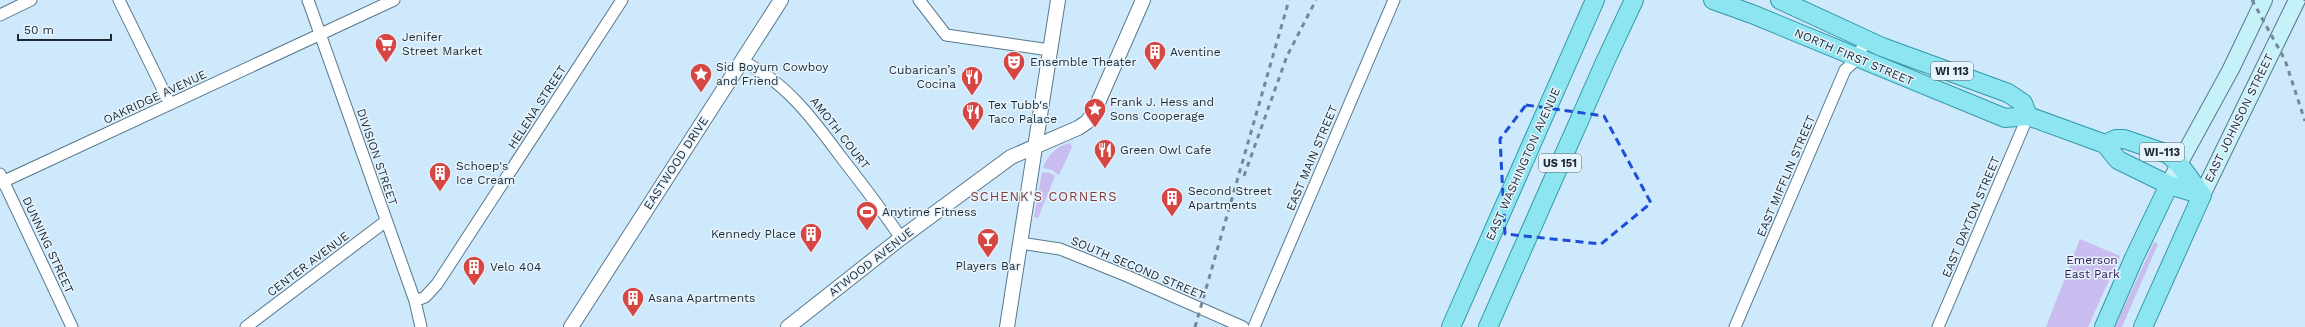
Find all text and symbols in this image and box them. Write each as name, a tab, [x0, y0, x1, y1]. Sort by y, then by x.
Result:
scale bar	[18, 16, 111, 42]
text: 50 m	[24, 23, 54, 37]
street label: NORTH FIRST STREET	[1792, 26, 1916, 88]
place label: Jenifer Street Market	[402, 30, 482, 58]
supermarket icon: Jenifer Street Market	[373, 31, 399, 64]
building icon: Aventine	[1142, 39, 1168, 72]
place label: Aventine	[1170, 45, 1221, 59]
theatre icon: Ensemble Theater	[1001, 49, 1027, 82]
street label: EAST JOHNSON STREET	[2202, 51, 2276, 185]
place label: Ensemble Theater	[1030, 55, 1137, 69]
place label: Sid Boyum Cowboy and Friend	[716, 60, 829, 88]
place icon: Sid Boyum Cowboy and Friend	[688, 61, 714, 94]
road number: WI 113	[1931, 62, 1973, 80]
street label: HELENA STREET	[505, 63, 569, 151]
place label: Cubarican’s Cocina	[889, 63, 956, 91]
restaurant icon: Cubarican’s Cocina	[959, 64, 985, 97]
street label: OAKRIDGE AVENUE	[101, 67, 209, 127]
street label: EAST WASHINGTON AVENUE	[1483, 85, 1563, 243]
street label: AMOTH COURT	[807, 94, 873, 172]
place label: Frank J. Hess and Sons Cooperage	[1110, 95, 1214, 123]
place icon: Frank J. Hess and Sons Cooperage	[1082, 96, 1108, 129]
place label: Tex Tubb's Taco Palace	[988, 98, 1057, 126]
restaurant icon: Tex Tubb's Taco Palace	[960, 99, 986, 132]
street label: EAST MAIN STREET	[1283, 103, 1341, 213]
street label: DIVISION STREET	[354, 107, 400, 207]
street label: EAST MIFFLIN STREET	[1754, 113, 1818, 239]
street label: EASTWOOD DRIVE	[641, 114, 711, 212]
restaurant icon: Green Owl Cafe	[1092, 137, 1118, 170]
place label: Green Owl Cafe	[1120, 143, 1212, 157]
road number: WI-113	[2140, 143, 2184, 161]
road number: US 151	[1539, 154, 1581, 172]
street label: EAST DAYTON STREET	[1939, 154, 2003, 280]
place label: Schoep's Ice Cream	[456, 159, 515, 187]
building icon: Schoep's Ice Cream	[427, 160, 453, 193]
place label: Second Street Apartments	[1188, 184, 1272, 212]
building icon: Second Street Apartments	[1159, 185, 1185, 218]
district label: SCHENK'S CORNERS	[970, 189, 1118, 204]
street label: DUNNING STREET	[19, 194, 77, 296]
sports icon: Anytime Fitness	[854, 199, 880, 232]
place label: Anytime Fitness	[882, 205, 977, 219]
building icon: Kennedy Place	[798, 221, 824, 254]
street label: ATWOOD AVENUE	[826, 224, 916, 299]
bar icon: Players Bar	[975, 226, 1001, 259]
place label: Kennedy Place	[711, 227, 796, 241]
street label: CENTER AVENUE	[264, 228, 352, 299]
street label: SOUTH SECOND STREET	[1069, 233, 1207, 303]
park label: Emerson East Park	[2064, 253, 2120, 281]
building icon: Velo 404	[461, 254, 487, 287]
place label: Players Bar	[955, 259, 1021, 273]
place label: Velo 404	[490, 260, 541, 274]
building icon: Asana Apartments	[620, 285, 646, 318]
place label: Asana Apartments	[648, 291, 755, 305]

